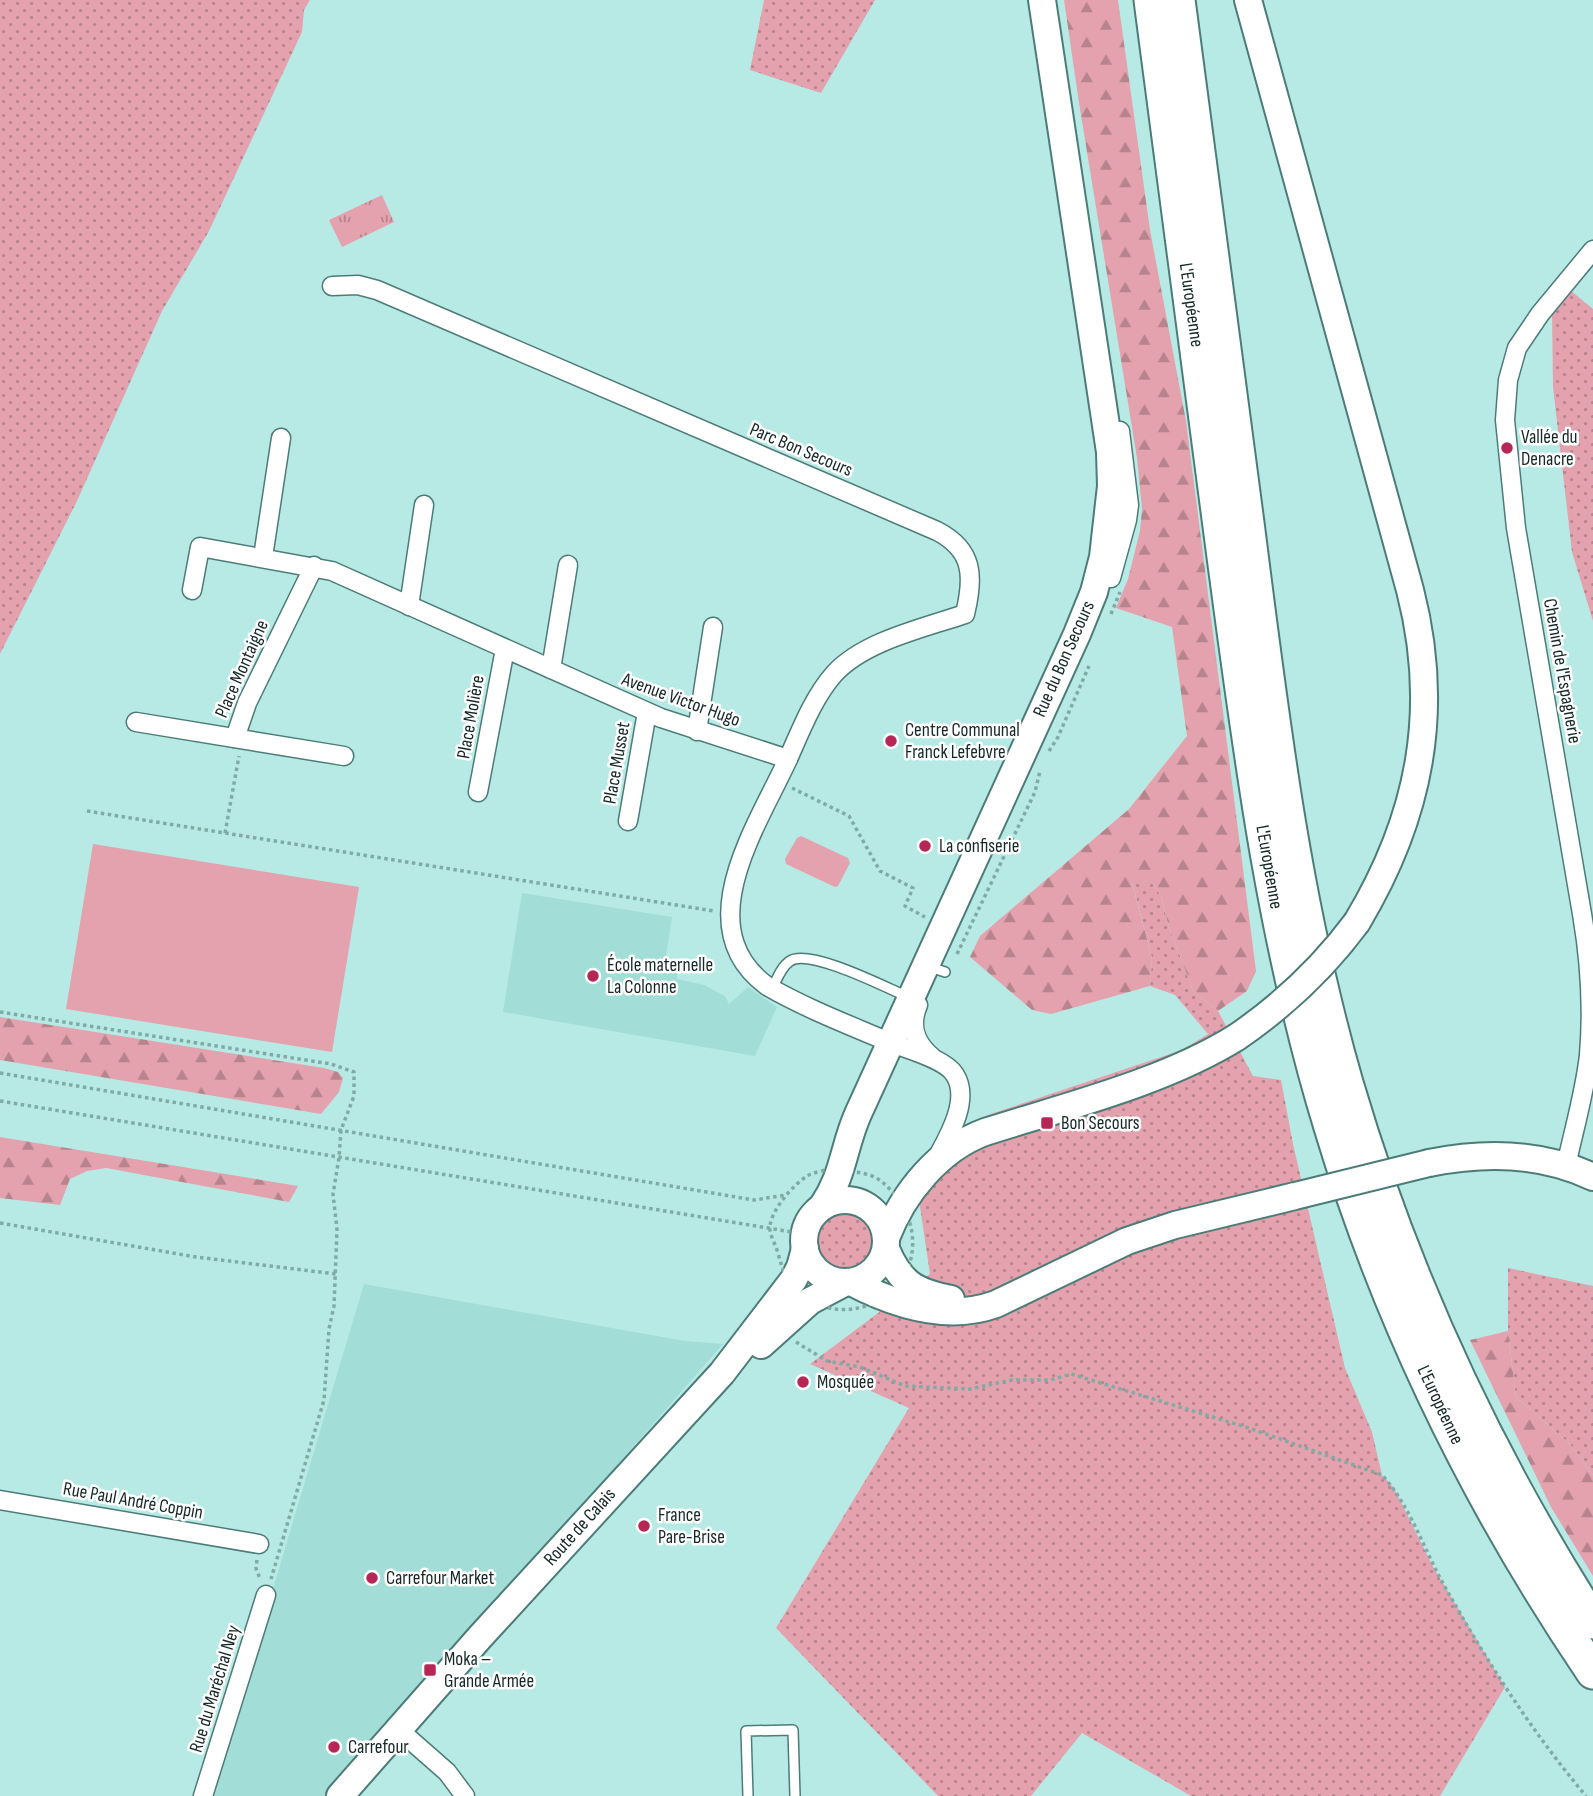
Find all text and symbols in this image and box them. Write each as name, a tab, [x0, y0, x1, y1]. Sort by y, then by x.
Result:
street label: L'Européenne	[1174, 261, 1208, 349]
street label: Parc Bon Secours	[746, 418, 856, 482]
place label: Vallée du Denacre	[1521, 426, 1578, 471]
marker: Vallée du Denacre	[1499, 440, 1515, 456]
street label: Rue du Bon Secours	[1028, 597, 1100, 721]
street label: Chemin de l'Espagnerie	[1538, 597, 1586, 745]
street label: Place Montaigne	[210, 617, 274, 721]
street label: Avenue Victor Hugo	[618, 668, 743, 732]
street label: Place Molière	[452, 674, 490, 760]
place label: Centre Communal Franck Lefebvre	[905, 719, 1020, 764]
street label: Place Musset	[598, 720, 636, 806]
marker: Centre Communal Franck Lefebvre	[883, 733, 899, 749]
street label: L'Européenne	[1250, 823, 1288, 911]
place label: La confiserie	[939, 835, 1019, 858]
marker: La confiserie	[917, 838, 933, 854]
place label: École maternelle La Colonne	[607, 954, 713, 999]
marker: École maternelle La Colonne	[585, 968, 601, 984]
place label: Bon Secours	[1061, 1112, 1140, 1135]
marker: Bon Secours	[1039, 1115, 1055, 1131]
street label: L'Européenne	[1412, 1362, 1468, 1448]
place label: Mosquée	[817, 1371, 874, 1394]
marker: Mosquée	[795, 1374, 811, 1390]
street label: Rue Paul André Coppin	[61, 1477, 205, 1525]
street label: Route de Calais	[539, 1483, 621, 1571]
place label: France Pare-Brise	[658, 1504, 725, 1549]
marker: France Pare-Brise	[636, 1518, 652, 1534]
place label: Carrefour Market	[386, 1567, 494, 1590]
marker: Carrefour Market	[364, 1570, 380, 1586]
street label: Rue du Maréchal Ney	[185, 1622, 245, 1755]
place label: Moka – Grande Armée	[444, 1648, 534, 1693]
marker: Moka – Grande Armée	[422, 1662, 438, 1678]
place label: Carrefour	[348, 1736, 409, 1759]
marker: Carrefour	[326, 1739, 342, 1755]

